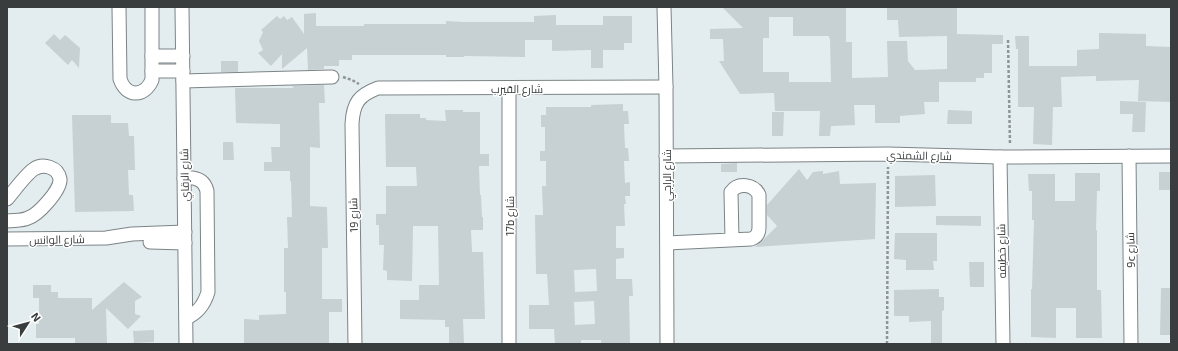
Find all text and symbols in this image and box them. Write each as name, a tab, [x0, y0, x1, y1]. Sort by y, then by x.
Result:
street label: شارع القيرب	[491, 82, 543, 97]
street label: شارع الرقاي	[177, 148, 194, 202]
street label: شارع الشمندي	[886, 148, 952, 165]
street label: شارع الراجي	[660, 149, 676, 201]
street label: 17b شارع	[503, 196, 518, 236]
street label: شارع 19	[346, 198, 362, 232]
street label: شارع خطيفه	[994, 223, 1010, 278]
street label: شارع الوانس	[29, 232, 85, 248]
street label: 9c شارع	[1123, 232, 1139, 268]
north arrow	[8, 303, 48, 343]
text: N	[29, 310, 44, 324]

